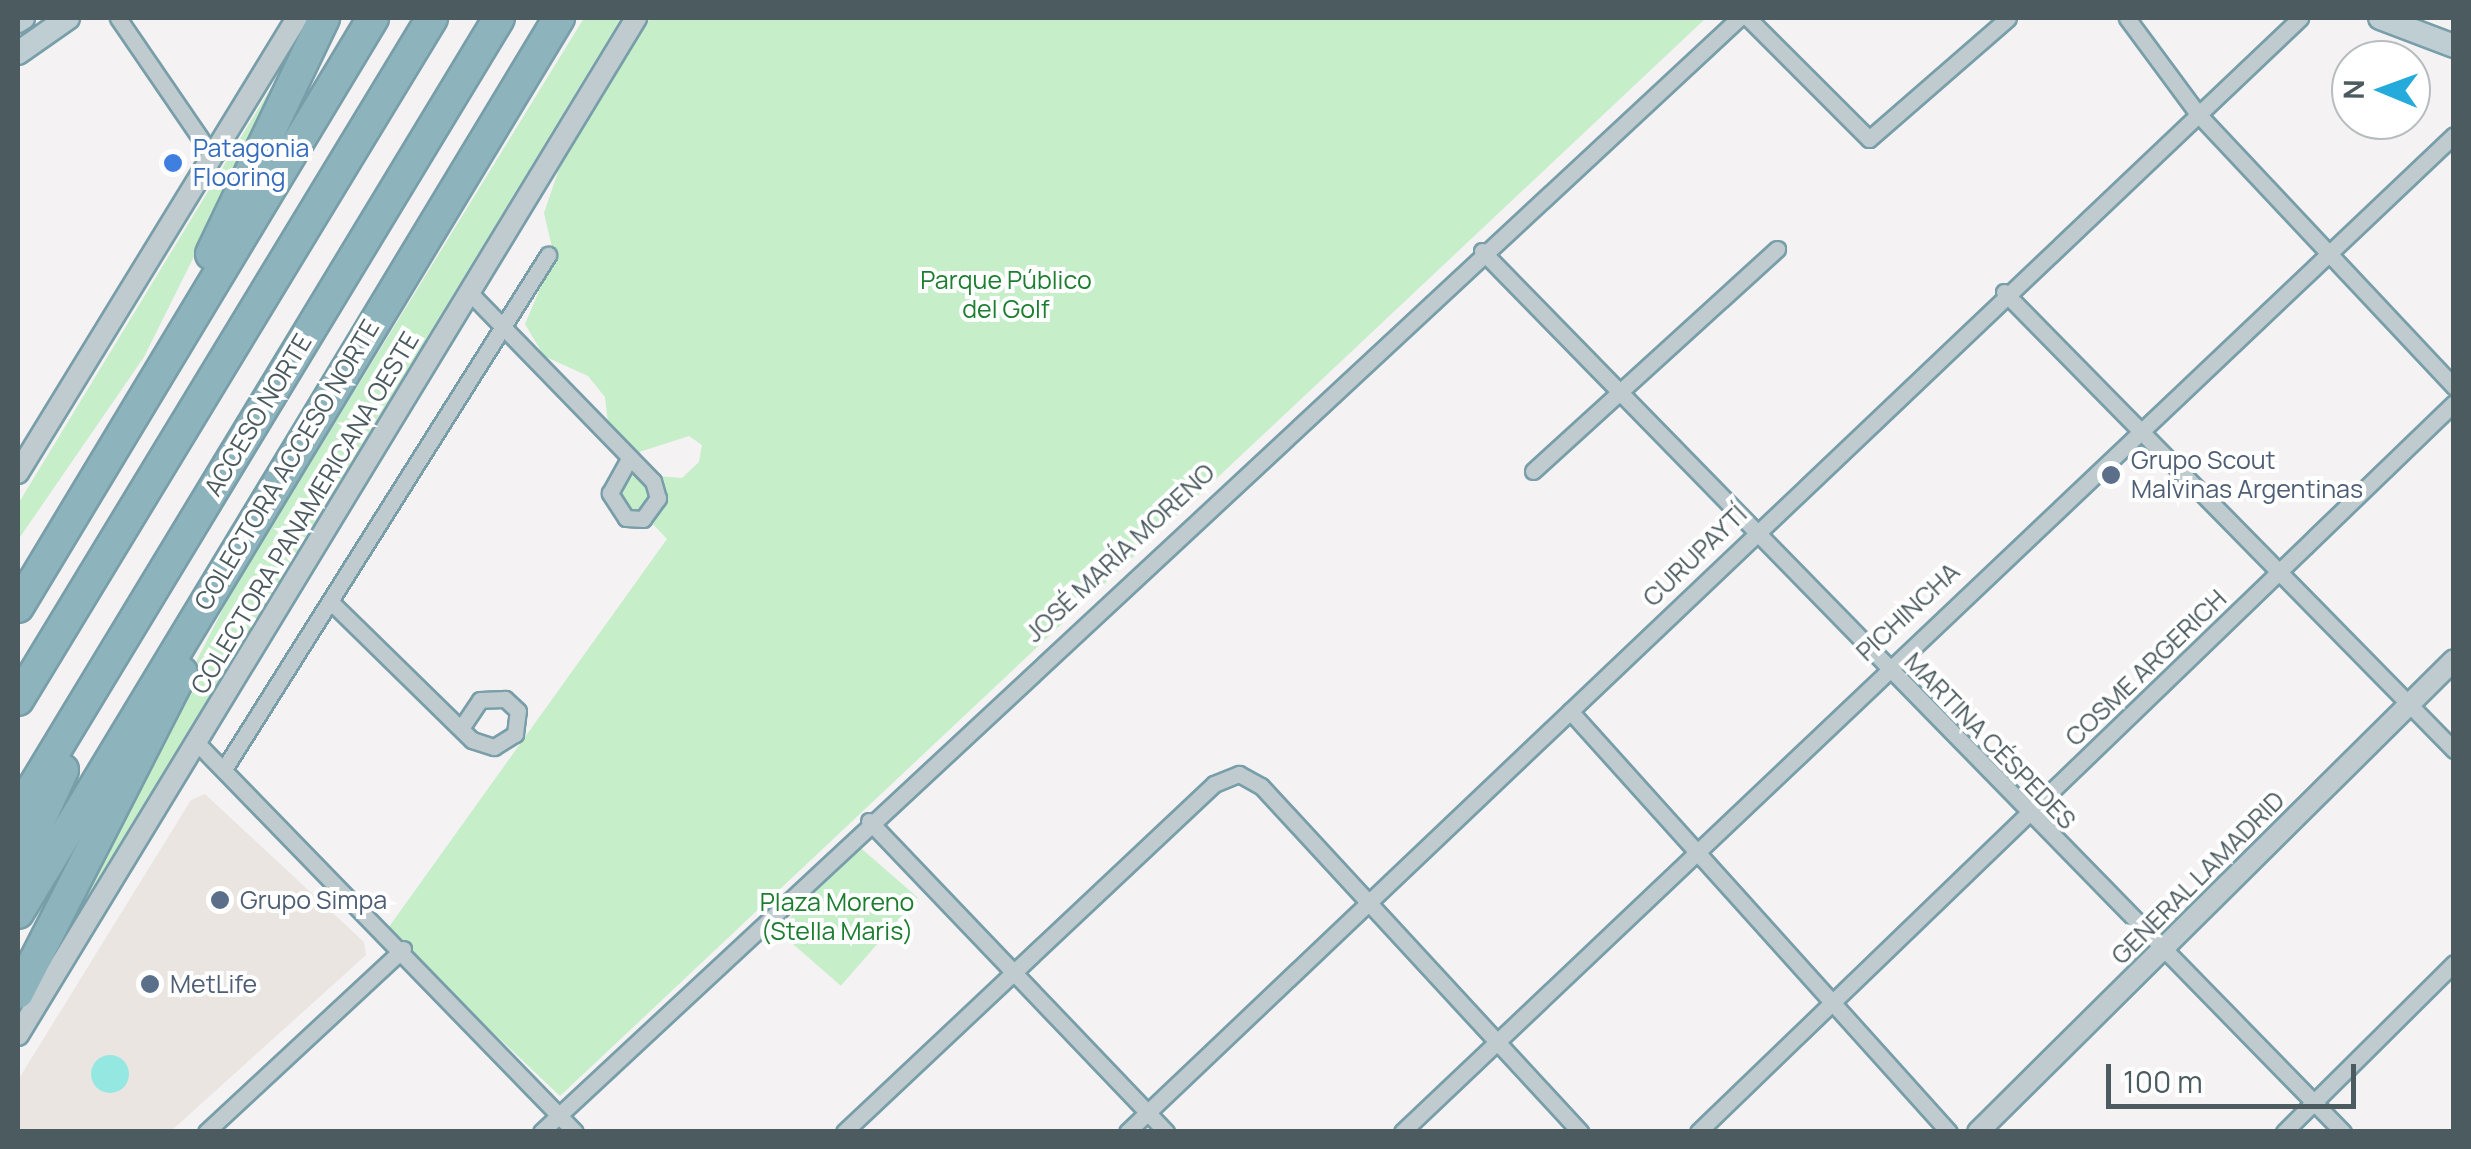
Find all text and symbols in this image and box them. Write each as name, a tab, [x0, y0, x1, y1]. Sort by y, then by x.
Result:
north arrow	[2331, 40, 2431, 140]
text: N	[2334, 79, 2372, 100]
place label: Patagonia Flooring	[193, 134, 309, 193]
marker: Patagonia Flooring	[162, 152, 184, 174]
park label: Parque Público del Golf	[920, 266, 1092, 325]
street label: COLECTORA ACCESO NORTE	[188, 314, 386, 616]
street label: COLECTORA PANAMERICANA OESTE	[185, 327, 425, 699]
street label: ACCESO NORTE	[198, 329, 318, 501]
place label: Grupo Scout Malvinas Argentinas	[2131, 446, 2363, 505]
street label: JOSÉ MARÍA MORENO	[1019, 457, 1221, 649]
marker: Grupo Scout Malvinas Argentinas	[2100, 464, 2122, 486]
street label: CURUPAYTÍ	[1637, 499, 1753, 613]
street label: PICHINCHA	[1850, 557, 1966, 667]
street label: COSME ARGERICH	[2059, 584, 2233, 752]
street label: MARTINA CÉSPEDES	[1898, 647, 2082, 835]
street label: GENERAL LAMADRID	[2105, 785, 2291, 971]
place label: Grupo Simpa	[240, 885, 387, 915]
park label: Plaza Moreno (Stella Maris)	[760, 888, 914, 947]
marker: Grupo Simpa	[209, 889, 231, 911]
place label: MetLife	[170, 969, 257, 999]
marker: MetLife	[139, 973, 161, 995]
scale bar	[2111, 1044, 2361, 1106]
text: 100 m	[2123, 1061, 2203, 1102]

